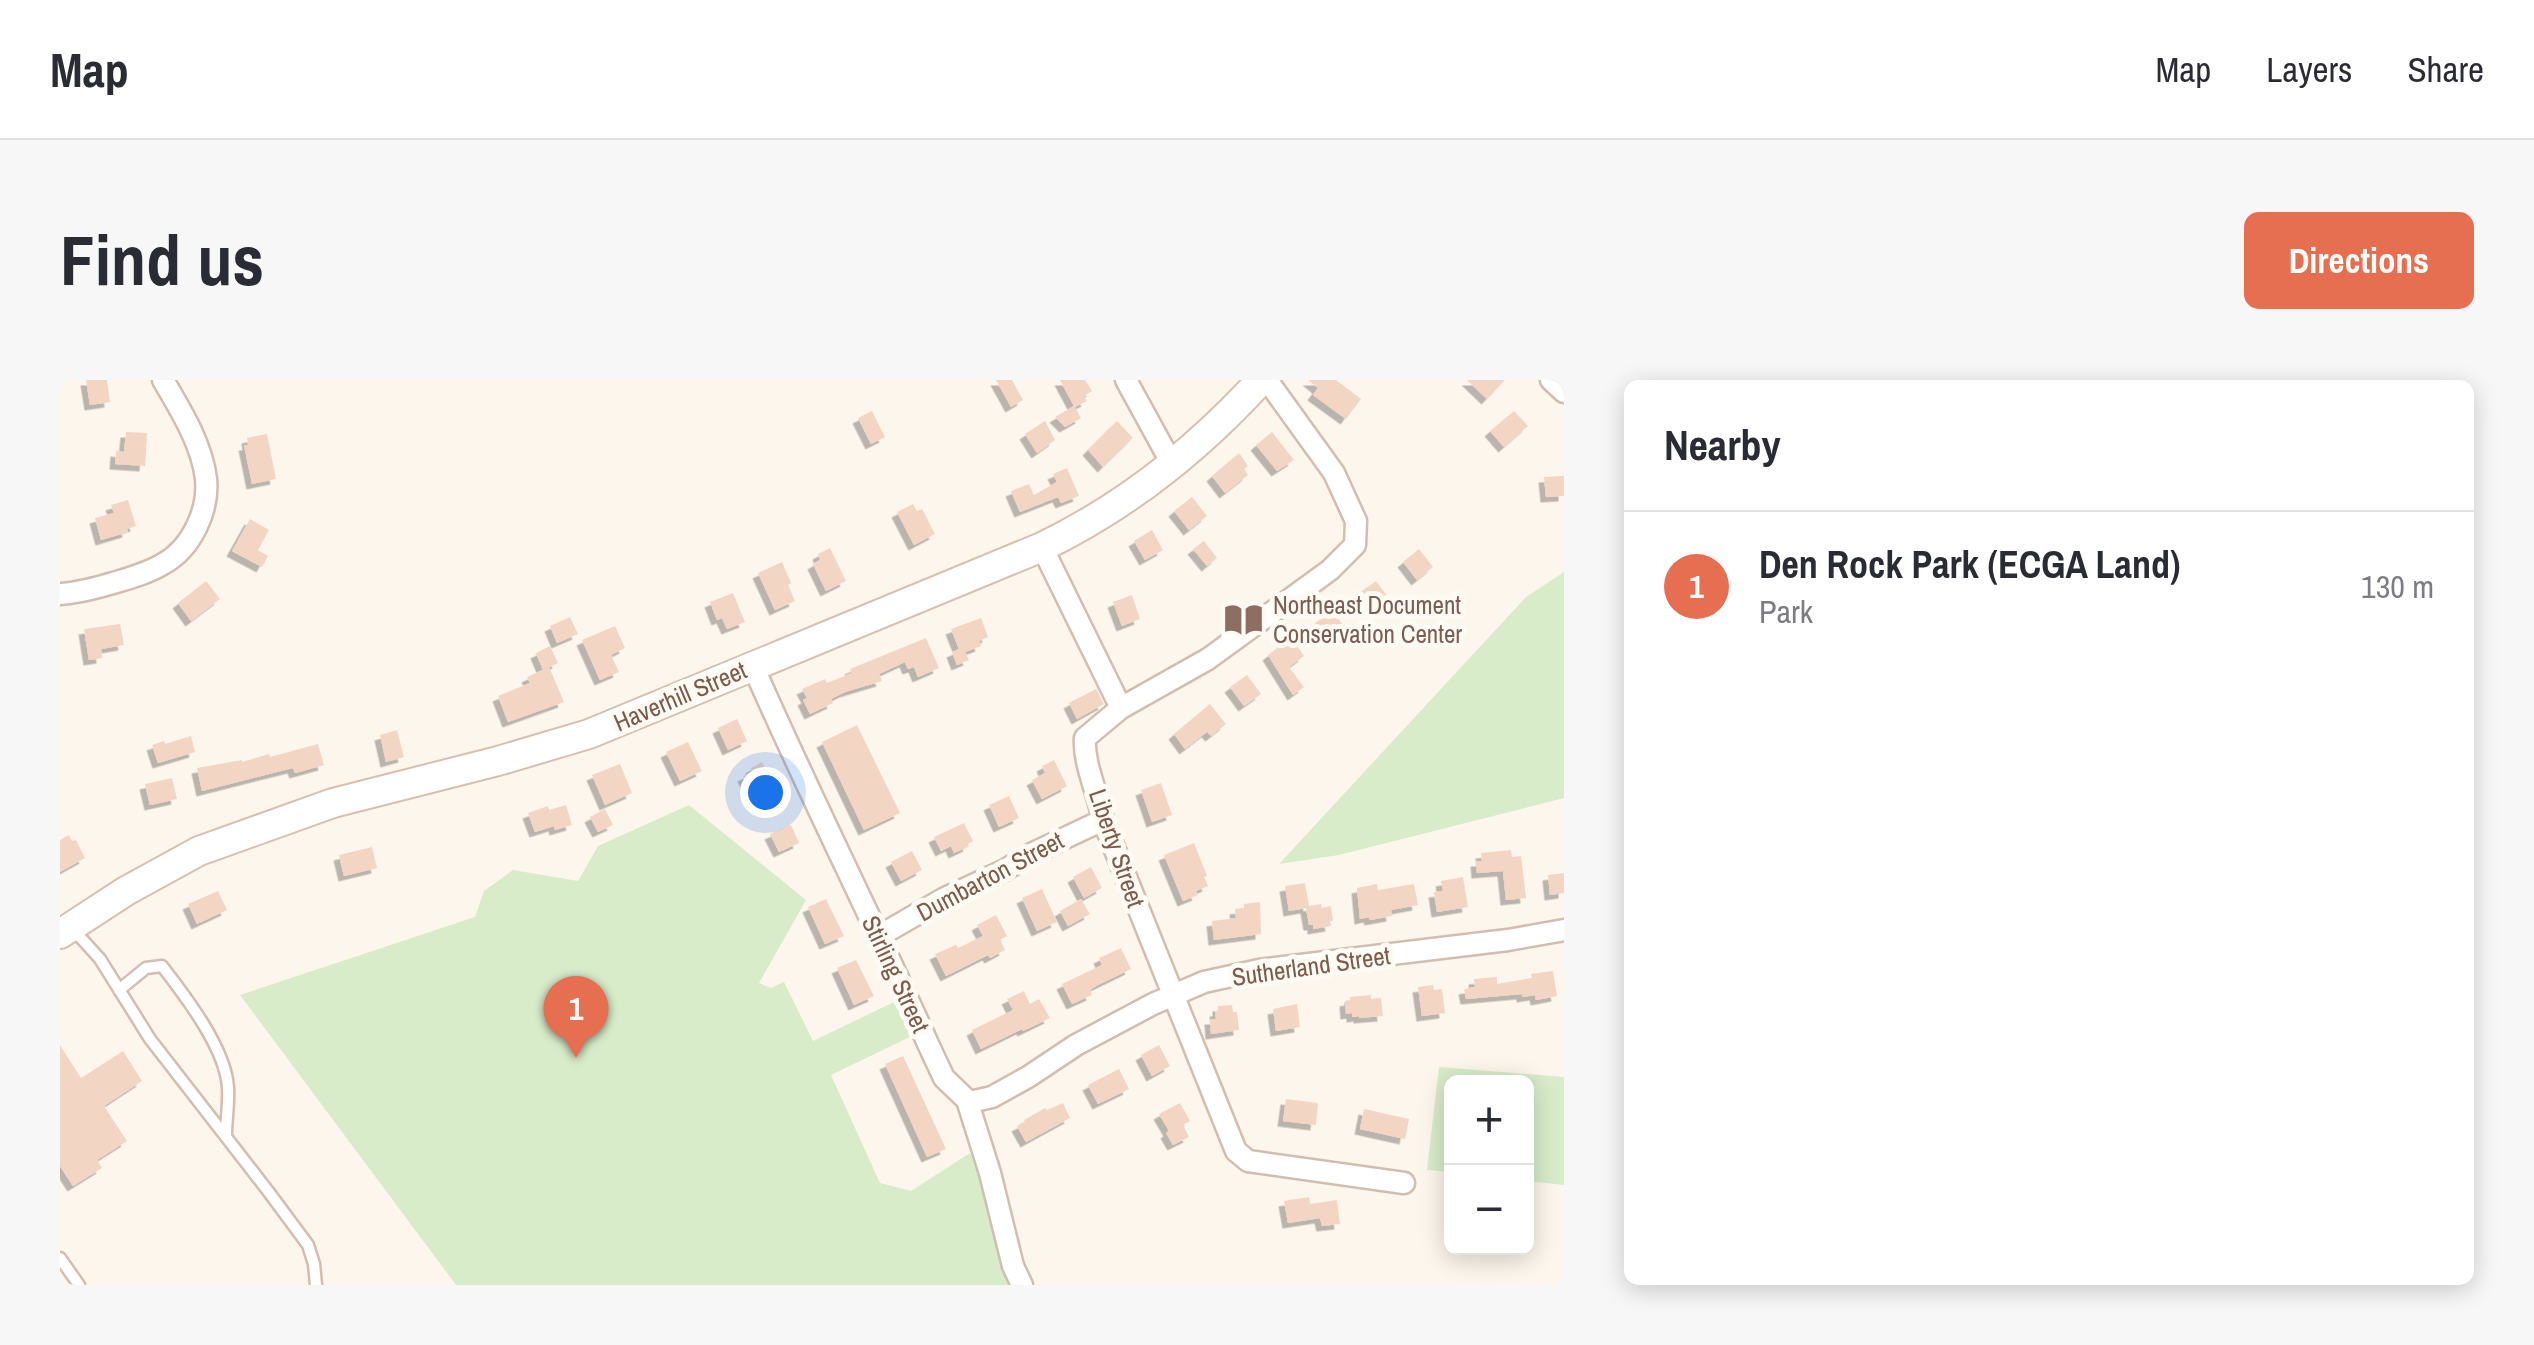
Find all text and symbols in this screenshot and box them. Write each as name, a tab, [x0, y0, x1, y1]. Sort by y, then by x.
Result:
text: Map	[50, 37, 129, 102]
text: Map	[2155, 46, 2211, 93]
text: Layers	[2266, 46, 2352, 93]
text: Share	[2407, 46, 2484, 93]
button: Directions	[2244, 212, 2474, 309]
text: Find us	[60, 213, 264, 307]
text: Nearby	[1664, 417, 1781, 473]
text: Den Rock Park (ECGA Land)	[1759, 539, 2180, 590]
text: 1	[1689, 565, 1704, 608]
text: 130 m	[2361, 565, 2434, 608]
place label: Northeast Document Conservation Center	[1273, 588, 1462, 651]
text: Park	[1759, 590, 1813, 633]
library icon: Northeast Document Conservation Center	[1222, 598, 1264, 640]
street label: Haverhill Street	[608, 653, 752, 739]
your location	[740, 767, 791, 818]
street label: Liberty Street	[1081, 784, 1153, 912]
street label: Dumbarton Street	[911, 823, 1070, 929]
street label: Stirling Street	[854, 910, 938, 1038]
street label: Sutherland Street	[1230, 938, 1393, 994]
pin: 1	[544, 976, 608, 1058]
map controls	[1444, 1075, 1534, 1255]
button: +	[1444, 1075, 1534, 1165]
button: −	[1444, 1165, 1534, 1255]

